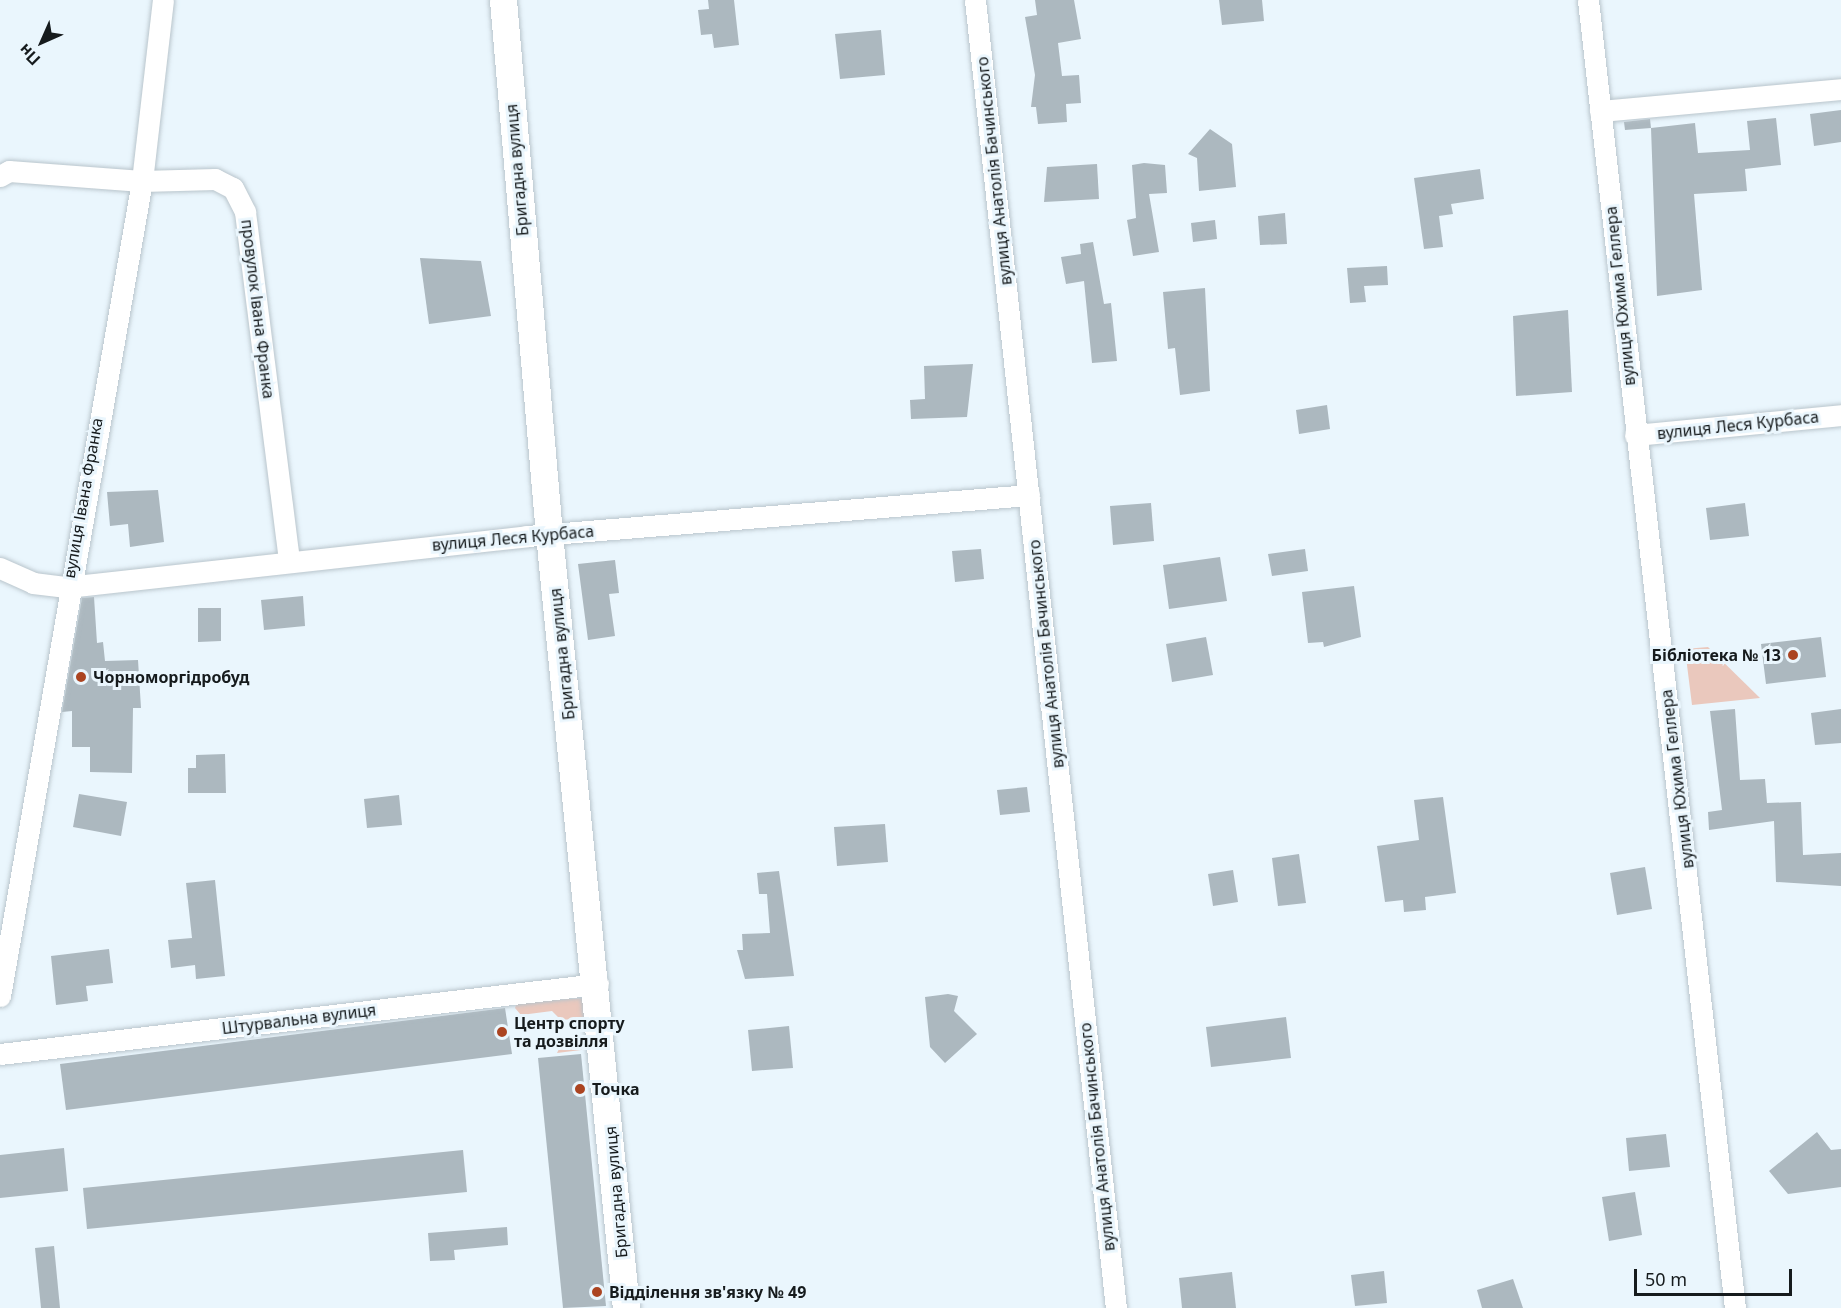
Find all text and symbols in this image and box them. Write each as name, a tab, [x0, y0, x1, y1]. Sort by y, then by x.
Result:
north arrow	[12, 12, 72, 72]
text: Пн	[13, 39, 45, 71]
street label: вулиця Анатолія Бачинського	[972, 56, 1016, 286]
street label: Бригадна вулиця	[502, 103, 532, 237]
street label: вулиця Юхима Геллера	[1601, 205, 1639, 387]
street label: провулок Івана Франка	[237, 218, 279, 400]
street label: вулиця Леся Курбаса	[1656, 407, 1820, 443]
street label: вулиця Івана Франка	[59, 416, 107, 580]
street label: вулиця Леся Курбаса	[431, 521, 595, 555]
street label: вулиця Анатолія Бачинського	[1024, 539, 1068, 769]
street label: Бригадна вулиця	[546, 587, 578, 721]
place label: Бібліотека № 13	[1652, 645, 1781, 665]
marker: Бібліотека № 13	[1786, 648, 1800, 662]
place label: Чорноморгідробуд	[93, 667, 249, 687]
marker: Чорноморгідробуд	[74, 670, 88, 684]
street label: вулиця Юхима Геллера	[1656, 688, 1698, 870]
street label: Штурвальна вулиця	[221, 1000, 377, 1038]
place label: Центр спорту та дозвілля	[514, 1013, 625, 1051]
street label: вулиця Анатолія Бачинського	[1075, 1022, 1119, 1252]
marker: Центр спорту та дозвілля	[495, 1025, 509, 1039]
place label: Точка	[592, 1079, 640, 1099]
marker: Точка	[573, 1082, 587, 1096]
street label: Бригадна вулиця	[601, 1125, 631, 1259]
scale bar	[1637, 1257, 1794, 1295]
text: 50 m	[1645, 1267, 1687, 1291]
place label: Відділення зв'язку № 49	[609, 1282, 806, 1302]
marker: Відділення зв'язку № 49	[590, 1285, 604, 1299]

